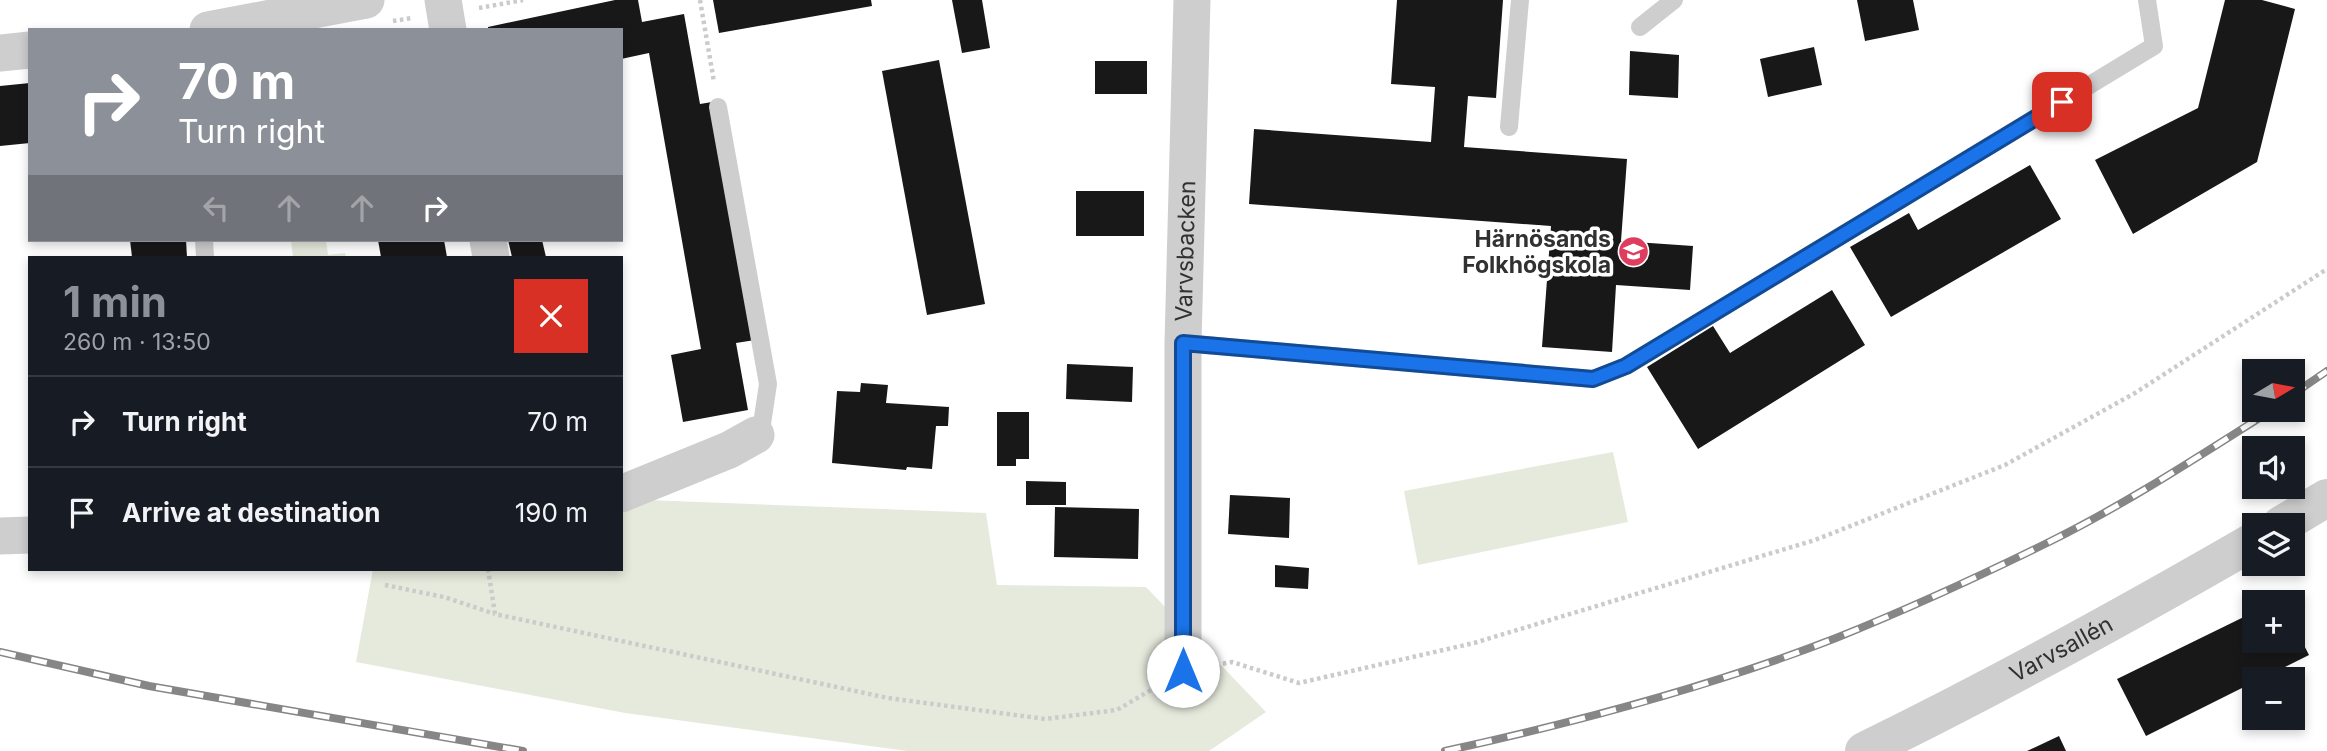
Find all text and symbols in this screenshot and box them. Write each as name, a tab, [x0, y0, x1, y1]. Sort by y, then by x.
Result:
text: 70 m	[178, 52, 295, 111]
icon: right	[63, 56, 154, 147]
pin	[2032, 72, 2092, 132]
icon: arrive	[2043, 83, 2081, 121]
text: Turn right	[178, 112, 325, 151]
street label: Varvsbacken	[1170, 180, 1201, 322]
icon: left	[197, 189, 235, 227]
icon: ahead	[270, 189, 308, 227]
icon: ahead	[343, 189, 381, 227]
icon: right	[416, 189, 454, 227]
place label: Härnösands Folkhögskola	[1462, 225, 1611, 279]
school or university icon: Härnösands Folkhögskola	[1617, 235, 1651, 269]
text: 1 min	[63, 276, 167, 327]
button: close	[514, 279, 588, 353]
text: 260 m · 13:50	[63, 328, 211, 356]
north arrow	[2242, 359, 2305, 422]
map controls	[2242, 359, 2305, 730]
icon: right	[63, 403, 101, 441]
text: Turn right	[122, 406, 247, 437]
text: 70 m	[527, 406, 588, 437]
button: sound	[2242, 436, 2305, 499]
icon: arrive	[63, 494, 101, 532]
text: Arrive at destination	[122, 497, 381, 528]
text: 190 m	[515, 497, 588, 528]
button: layers	[2242, 513, 2305, 576]
button: +	[2242, 590, 2305, 653]
street label: Varvsallén	[2005, 610, 2118, 688]
position arrow	[1146, 634, 1220, 708]
button: −	[2242, 667, 2305, 730]

